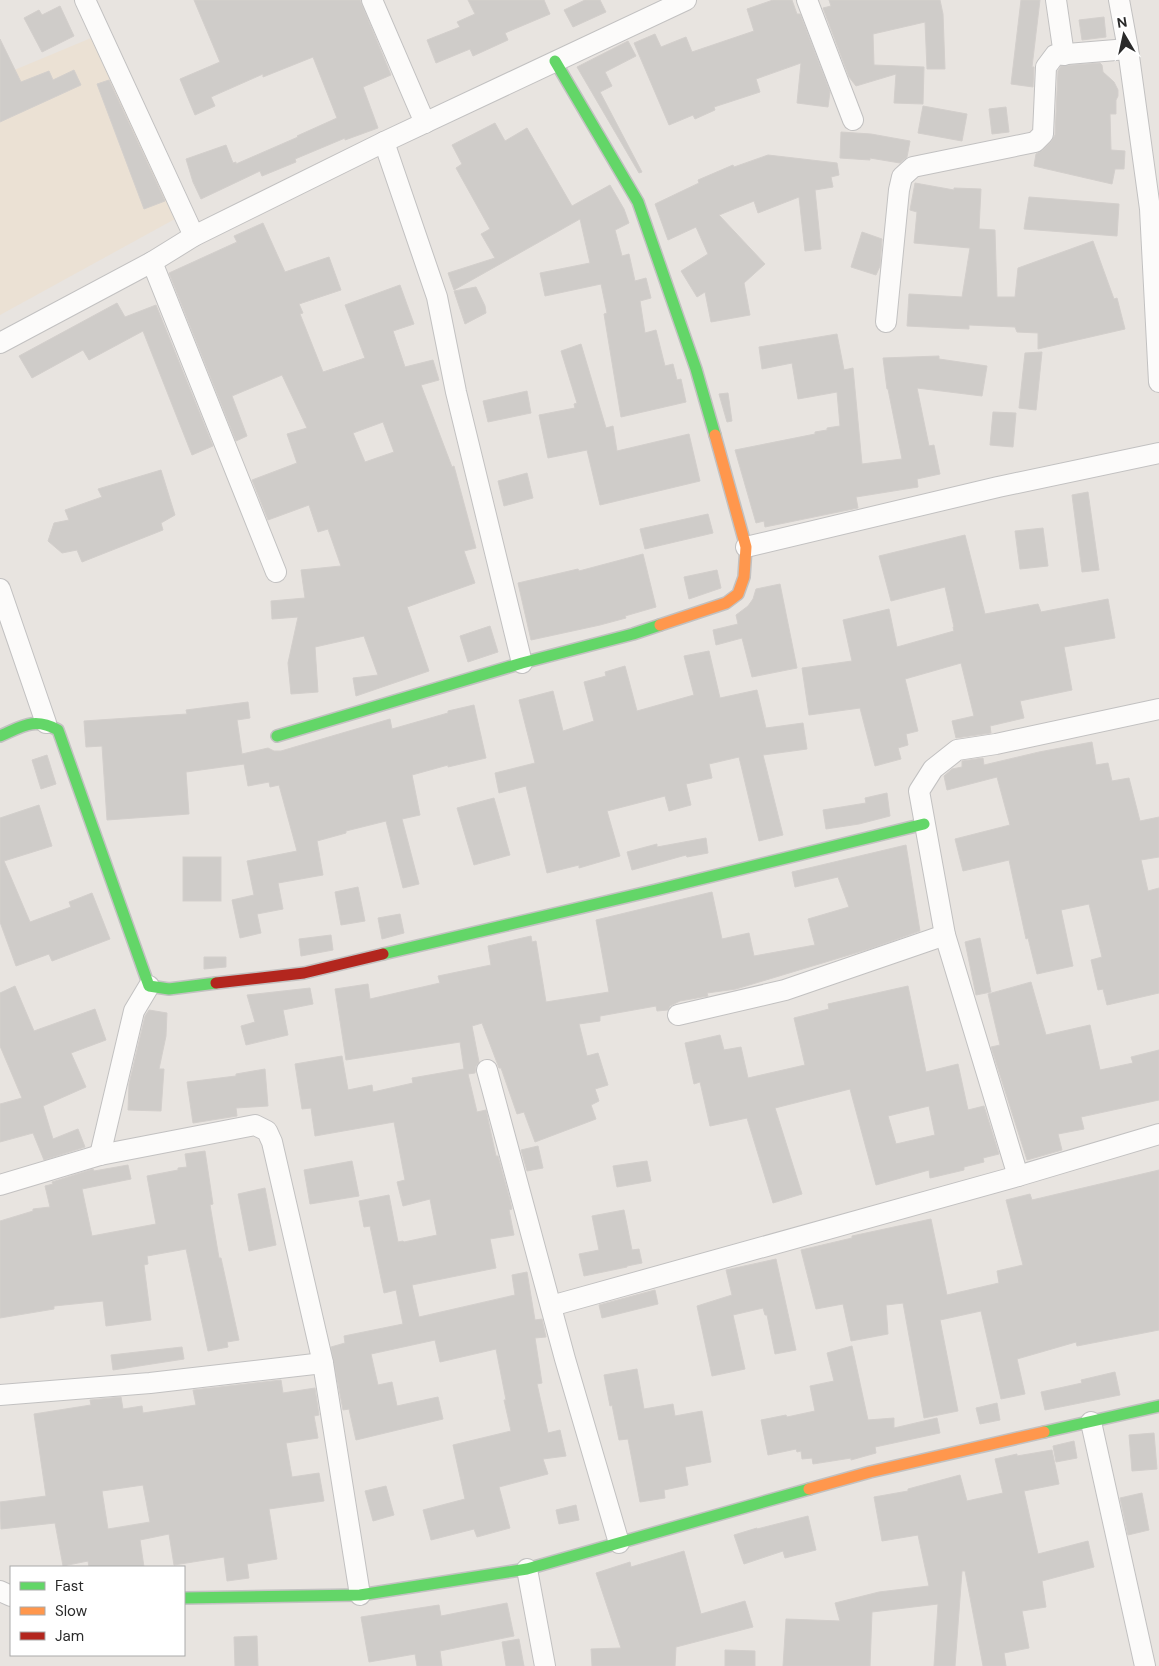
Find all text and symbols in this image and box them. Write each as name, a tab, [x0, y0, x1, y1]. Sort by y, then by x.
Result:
north arrow	[1099, 10, 1149, 60]
text: N	[1116, 12, 1128, 32]
legend	[10, 1566, 185, 1656]
text: Fast	[55, 1576, 84, 1596]
text: Slow	[55, 1601, 88, 1621]
text: Jam	[55, 1626, 84, 1646]

